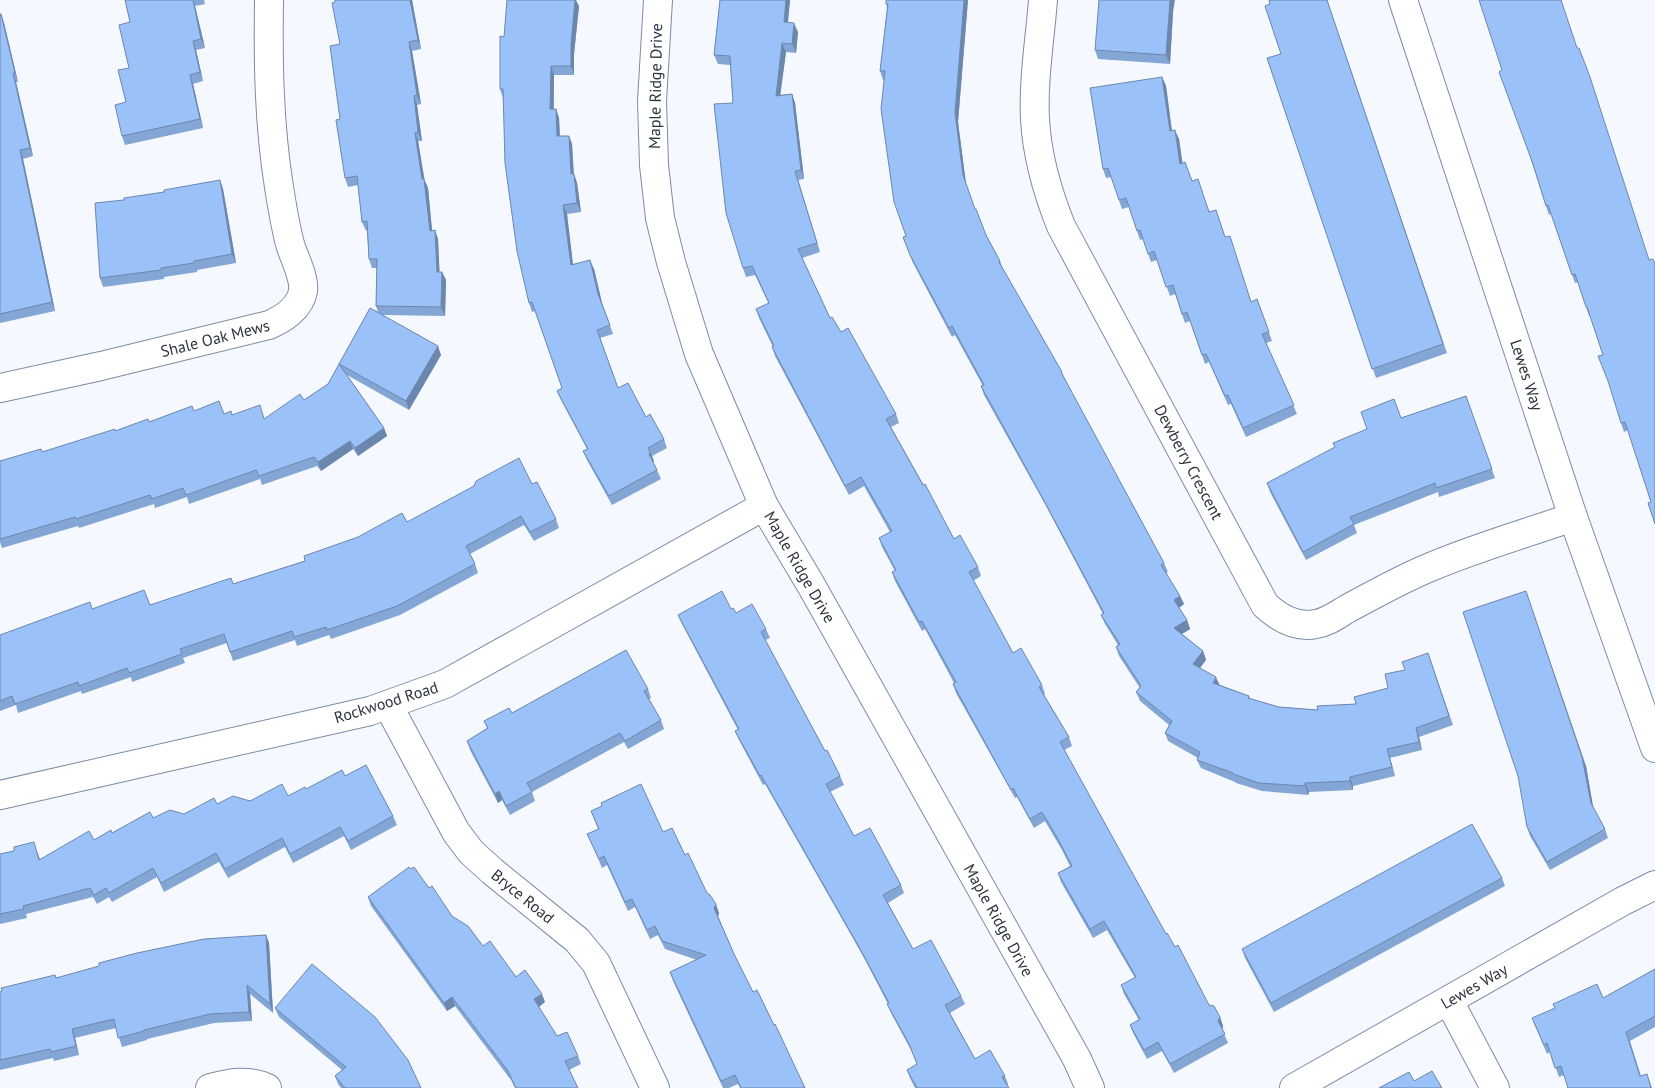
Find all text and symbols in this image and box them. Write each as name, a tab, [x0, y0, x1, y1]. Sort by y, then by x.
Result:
street label: Maple Ridge Drive	[644, 23, 666, 149]
street label: Shale Oak Mews	[158, 315, 272, 361]
street label: Lewes Way	[1506, 337, 1548, 414]
street label: Dewberry Crescent	[1150, 401, 1228, 523]
street label: Maple Ridge Drive	[760, 508, 840, 626]
street label: Rockwood Road	[332, 677, 440, 727]
street label: Maple Ridge Drive	[960, 860, 1038, 980]
street label: Bryce Road	[487, 865, 559, 927]
street label: Lewes Way	[1437, 959, 1511, 1013]

